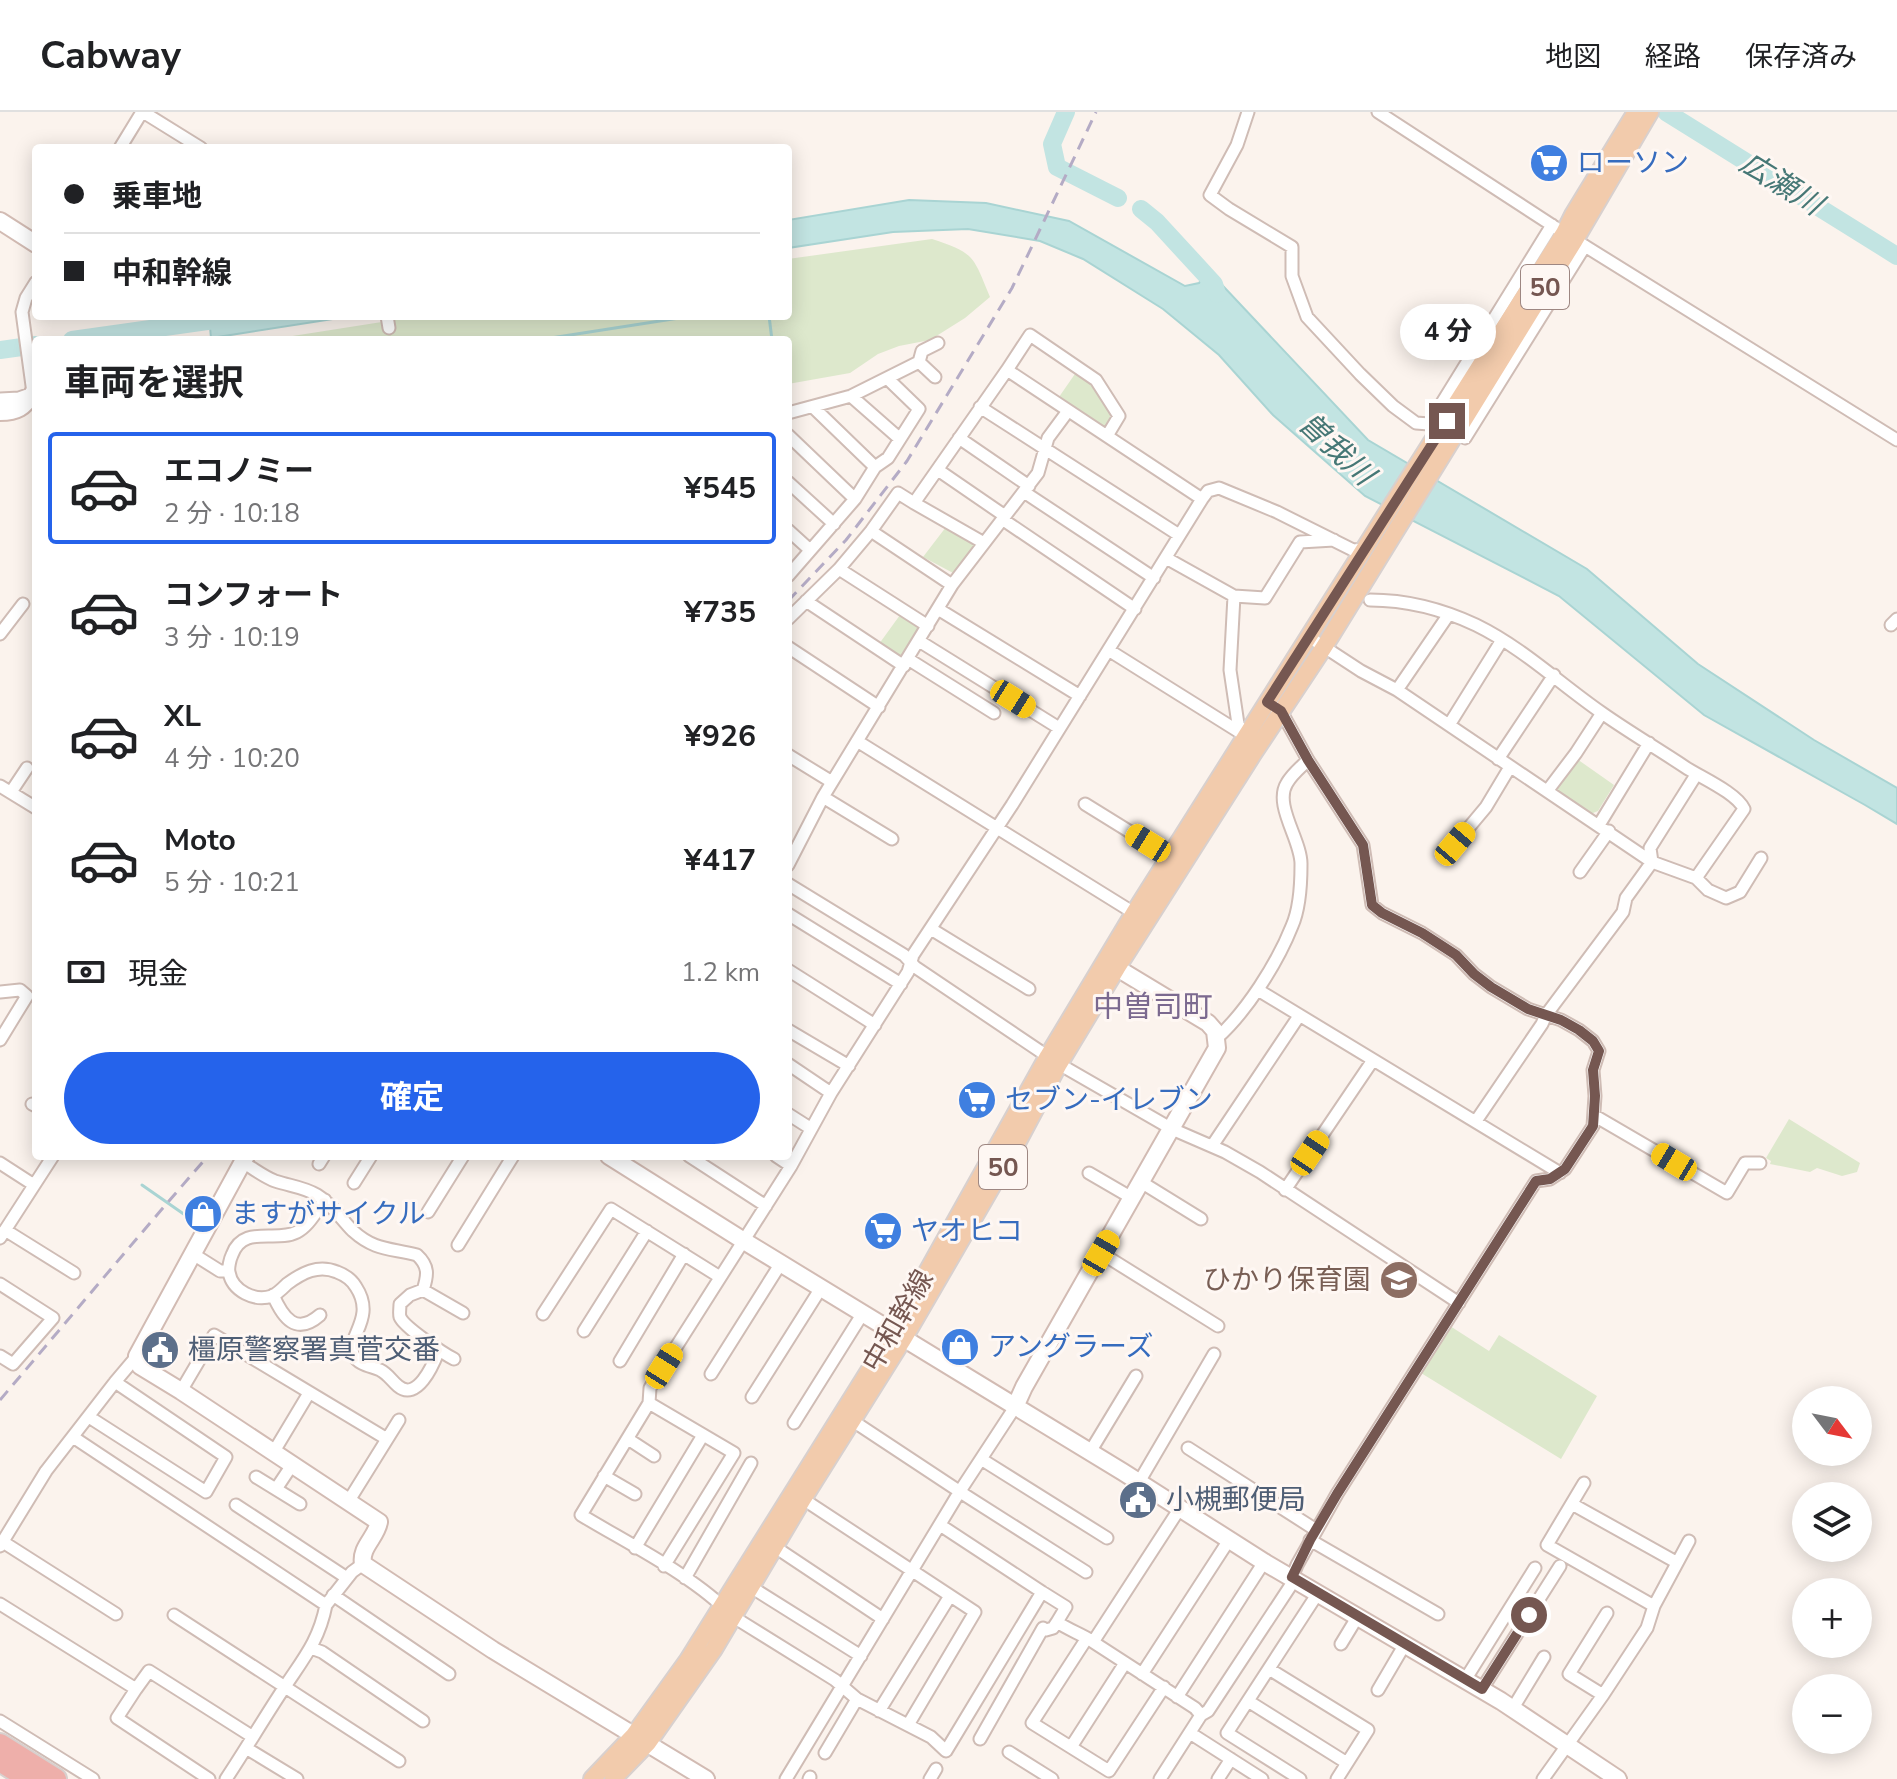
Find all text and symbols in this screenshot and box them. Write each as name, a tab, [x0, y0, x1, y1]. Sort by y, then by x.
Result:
text: Cabway	[40, 30, 181, 81]
text: 地図	[1545, 38, 1601, 76]
text: 経路	[1645, 38, 1701, 76]
text: 保存済み	[1745, 38, 1857, 76]
supermarket icon: ローソン	[1528, 142, 1570, 184]
water label: 広瀬川	[1732, 143, 1833, 227]
place label: ローソン	[1577, 144, 1689, 182]
text: 乗車地	[112, 176, 202, 217]
text: 中和幹線	[112, 253, 232, 294]
road number: 50	[1521, 265, 1569, 309]
callout: 4 分	[1399, 305, 1495, 361]
text: 4 分	[1424, 314, 1472, 349]
text: 車両を選択	[64, 359, 244, 408]
water label: 曽我川	[1289, 403, 1385, 497]
route end	[1429, 403, 1465, 439]
text: エコノミー	[164, 451, 314, 492]
icon: car	[68, 452, 140, 524]
text: ¥545	[684, 468, 756, 509]
text: 2 分 · 10:18	[164, 496, 300, 531]
text: コンフォート	[164, 575, 343, 616]
icon: car	[68, 576, 140, 648]
text: ¥735	[684, 592, 756, 633]
text: 3 分 · 10:19	[164, 620, 300, 655]
car	[986, 676, 1040, 722]
text: XL	[164, 696, 201, 737]
icon: car	[68, 700, 140, 772]
text: ¥926	[684, 716, 756, 757]
text: 4 分 · 10:20	[164, 741, 300, 776]
car	[1430, 818, 1480, 870]
text: Moto	[164, 820, 236, 861]
car	[1121, 820, 1175, 866]
icon: car	[68, 824, 140, 896]
text: ¥417	[684, 840, 756, 881]
text: 5 分 · 10:21	[164, 865, 300, 900]
icon: cash	[64, 950, 108, 994]
text: 現金	[128, 954, 188, 995]
text: 1.2 km	[681, 955, 760, 990]
district label: 中曽司町	[1093, 987, 1213, 1028]
button: 確定	[64, 1052, 760, 1144]
supermarket icon: セブン-イレブン	[956, 1079, 998, 1121]
place label: セブン-イレブン	[1005, 1081, 1213, 1119]
car	[1287, 1126, 1333, 1180]
car	[1647, 1139, 1701, 1185]
road number: 50	[979, 1145, 1027, 1189]
shop icon: ますがサイクル	[182, 1193, 224, 1235]
place label: ますがサイクル	[231, 1195, 426, 1233]
supermarket icon: ヤオヒコ	[862, 1210, 904, 1252]
place label: ヤオヒコ	[911, 1212, 1023, 1250]
car	[1079, 1226, 1123, 1280]
school or university icon: ひかり保育園	[1378, 1259, 1420, 1301]
place label: ひかり保育園	[1203, 1261, 1371, 1299]
street label: 中和幹線	[854, 1263, 942, 1379]
shop icon: アングラーズ	[939, 1326, 981, 1368]
place label: アングラーズ	[988, 1328, 1153, 1366]
public building icon: 橿原警察署真菅交番	[139, 1329, 181, 1371]
place label: 橿原警察署真菅交番	[188, 1331, 440, 1369]
car	[641, 1339, 687, 1393]
north arrow	[1792, 1386, 1872, 1466]
map controls	[1792, 1386, 1872, 1754]
public building icon: 小槻郵便局	[1117, 1479, 1159, 1521]
place label: 小槻郵便局	[1166, 1481, 1306, 1519]
button: layers	[1792, 1482, 1872, 1562]
button: +	[1792, 1578, 1872, 1658]
route start	[1511, 1597, 1547, 1633]
button: −	[1792, 1674, 1872, 1754]

